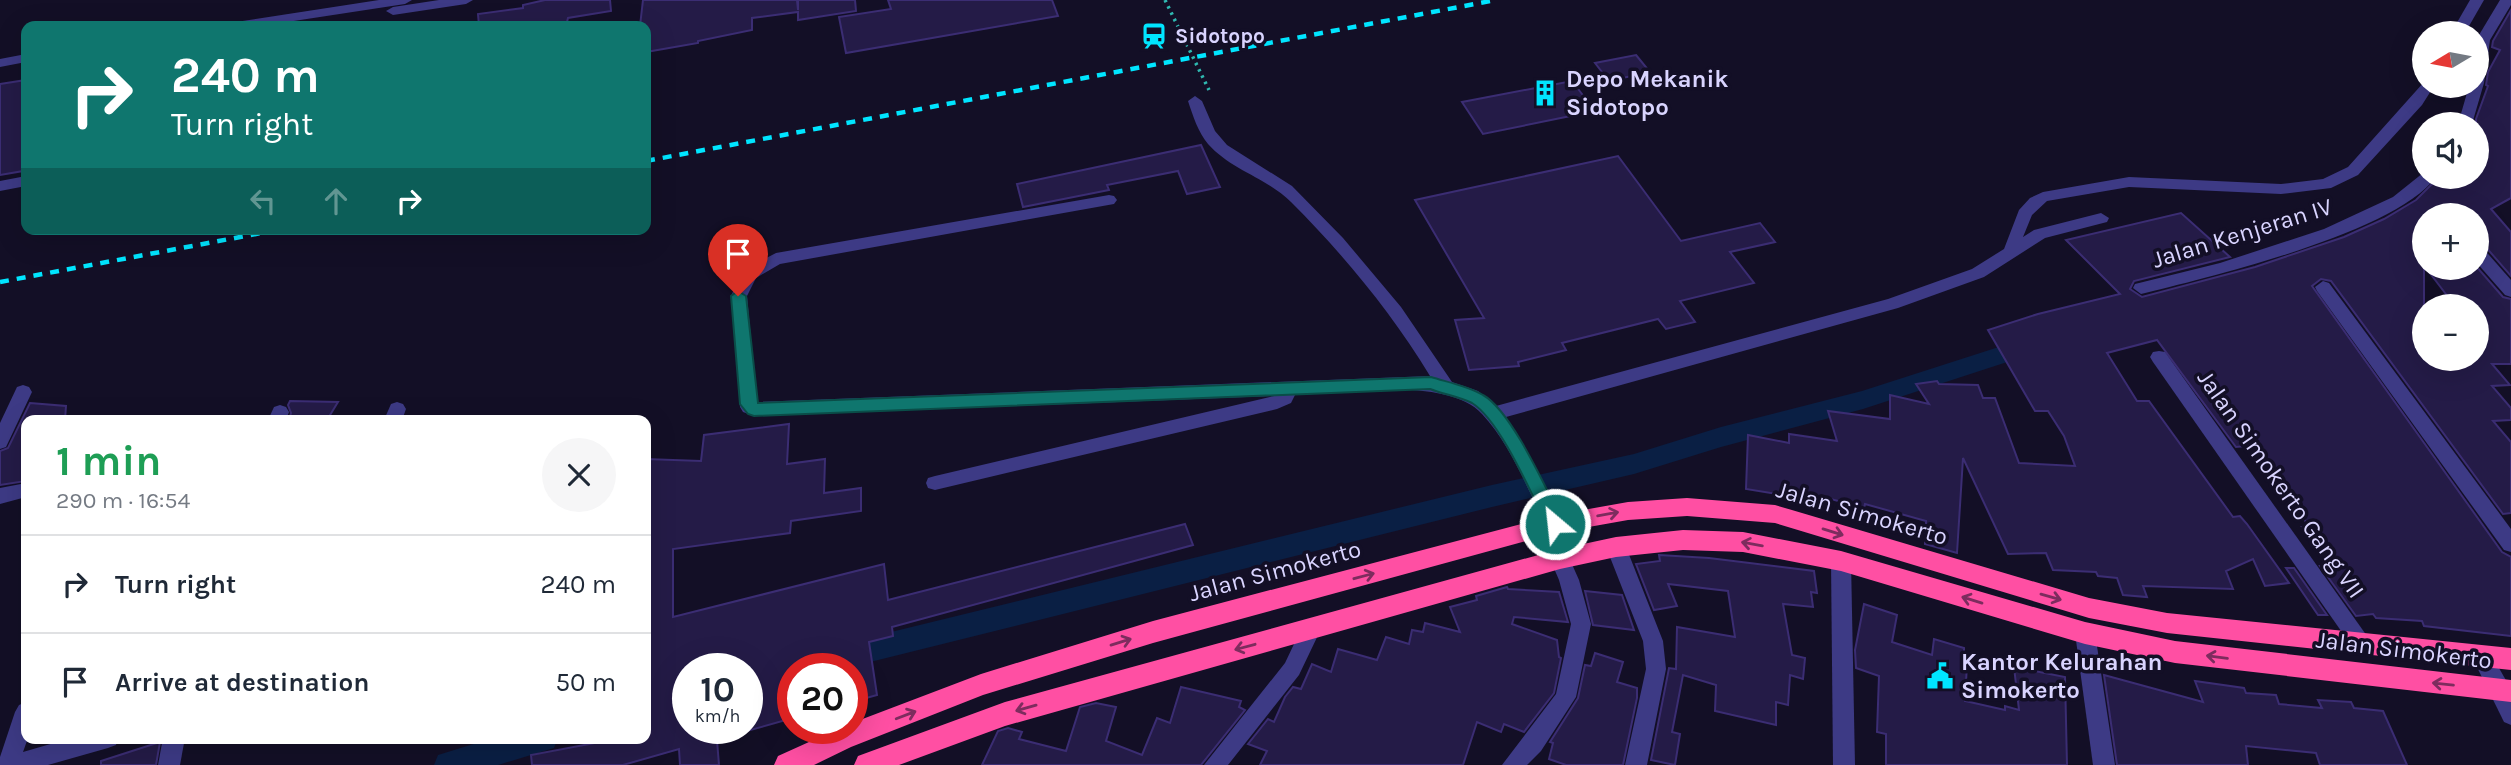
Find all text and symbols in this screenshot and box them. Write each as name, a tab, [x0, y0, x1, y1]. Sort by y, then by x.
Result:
station icon: Sidotopo	[1139, 21, 1169, 51]
north arrow	[2412, 21, 2488, 98]
map controls	[2412, 21, 2489, 371]
place label: Sidotopo	[1175, 24, 1265, 48]
text: 240 m	[171, 47, 320, 104]
icon: right	[56, 49, 147, 140]
place label: Depo Mekanik Sidotopo	[1566, 65, 1728, 121]
building icon: Depo Mekanik Sidotopo	[1530, 78, 1560, 108]
text: Turn right	[171, 106, 313, 143]
button: sound	[2412, 112, 2489, 189]
icon: left	[244, 182, 282, 220]
icon: ahead	[317, 182, 355, 220]
icon: right	[390, 182, 428, 220]
street label: Jalan Kenjeran IV	[2149, 192, 2336, 274]
button: +	[2412, 203, 2489, 280]
pin	[708, 224, 768, 296]
icon: arrive	[719, 235, 757, 273]
button: −	[2412, 294, 2489, 371]
street label: Jalan Simokerto Gang VII	[2192, 365, 2370, 603]
text: 1 min	[56, 436, 161, 486]
button: close	[542, 438, 616, 512]
street label: Jalan Simokerto	[1773, 475, 1951, 551]
text: 290 m · 16:54	[56, 487, 190, 514]
position arrow	[1518, 487, 1592, 561]
one-way arrow	[1597, 507, 1619, 520]
one-way arrow	[1821, 526, 1843, 539]
street label: Jalan Simokerto	[1186, 535, 1364, 607]
one-way arrow	[1741, 537, 1764, 550]
icon: right	[56, 565, 94, 603]
text: Turn right	[115, 569, 236, 600]
text: 240 m	[540, 569, 616, 600]
one-way arrow	[1353, 569, 1375, 582]
one-way arrow	[2039, 591, 2061, 604]
one-way arrow	[1961, 593, 1983, 606]
street label: Jalan Simokerto	[2315, 625, 2493, 675]
one-way arrow	[1110, 635, 1132, 648]
one-way arrow	[1234, 641, 1257, 654]
place label: Kantor Kelurahan Simokerto	[1961, 648, 2162, 704]
one-way arrow	[2206, 650, 2229, 663]
speed limit sign: 20	[777, 653, 868, 744]
public building icon: Kantor Kelurahan Simokerto	[1925, 661, 1955, 691]
icon: arrive	[56, 663, 94, 701]
text: Arrive at destination	[115, 667, 369, 698]
text: 50 m	[555, 667, 616, 698]
text: 10	[700, 669, 735, 710]
one-way arrow	[2432, 677, 2455, 690]
one-way arrow	[1015, 703, 1037, 716]
text: km/h	[695, 705, 740, 727]
one-way arrow	[894, 707, 916, 720]

